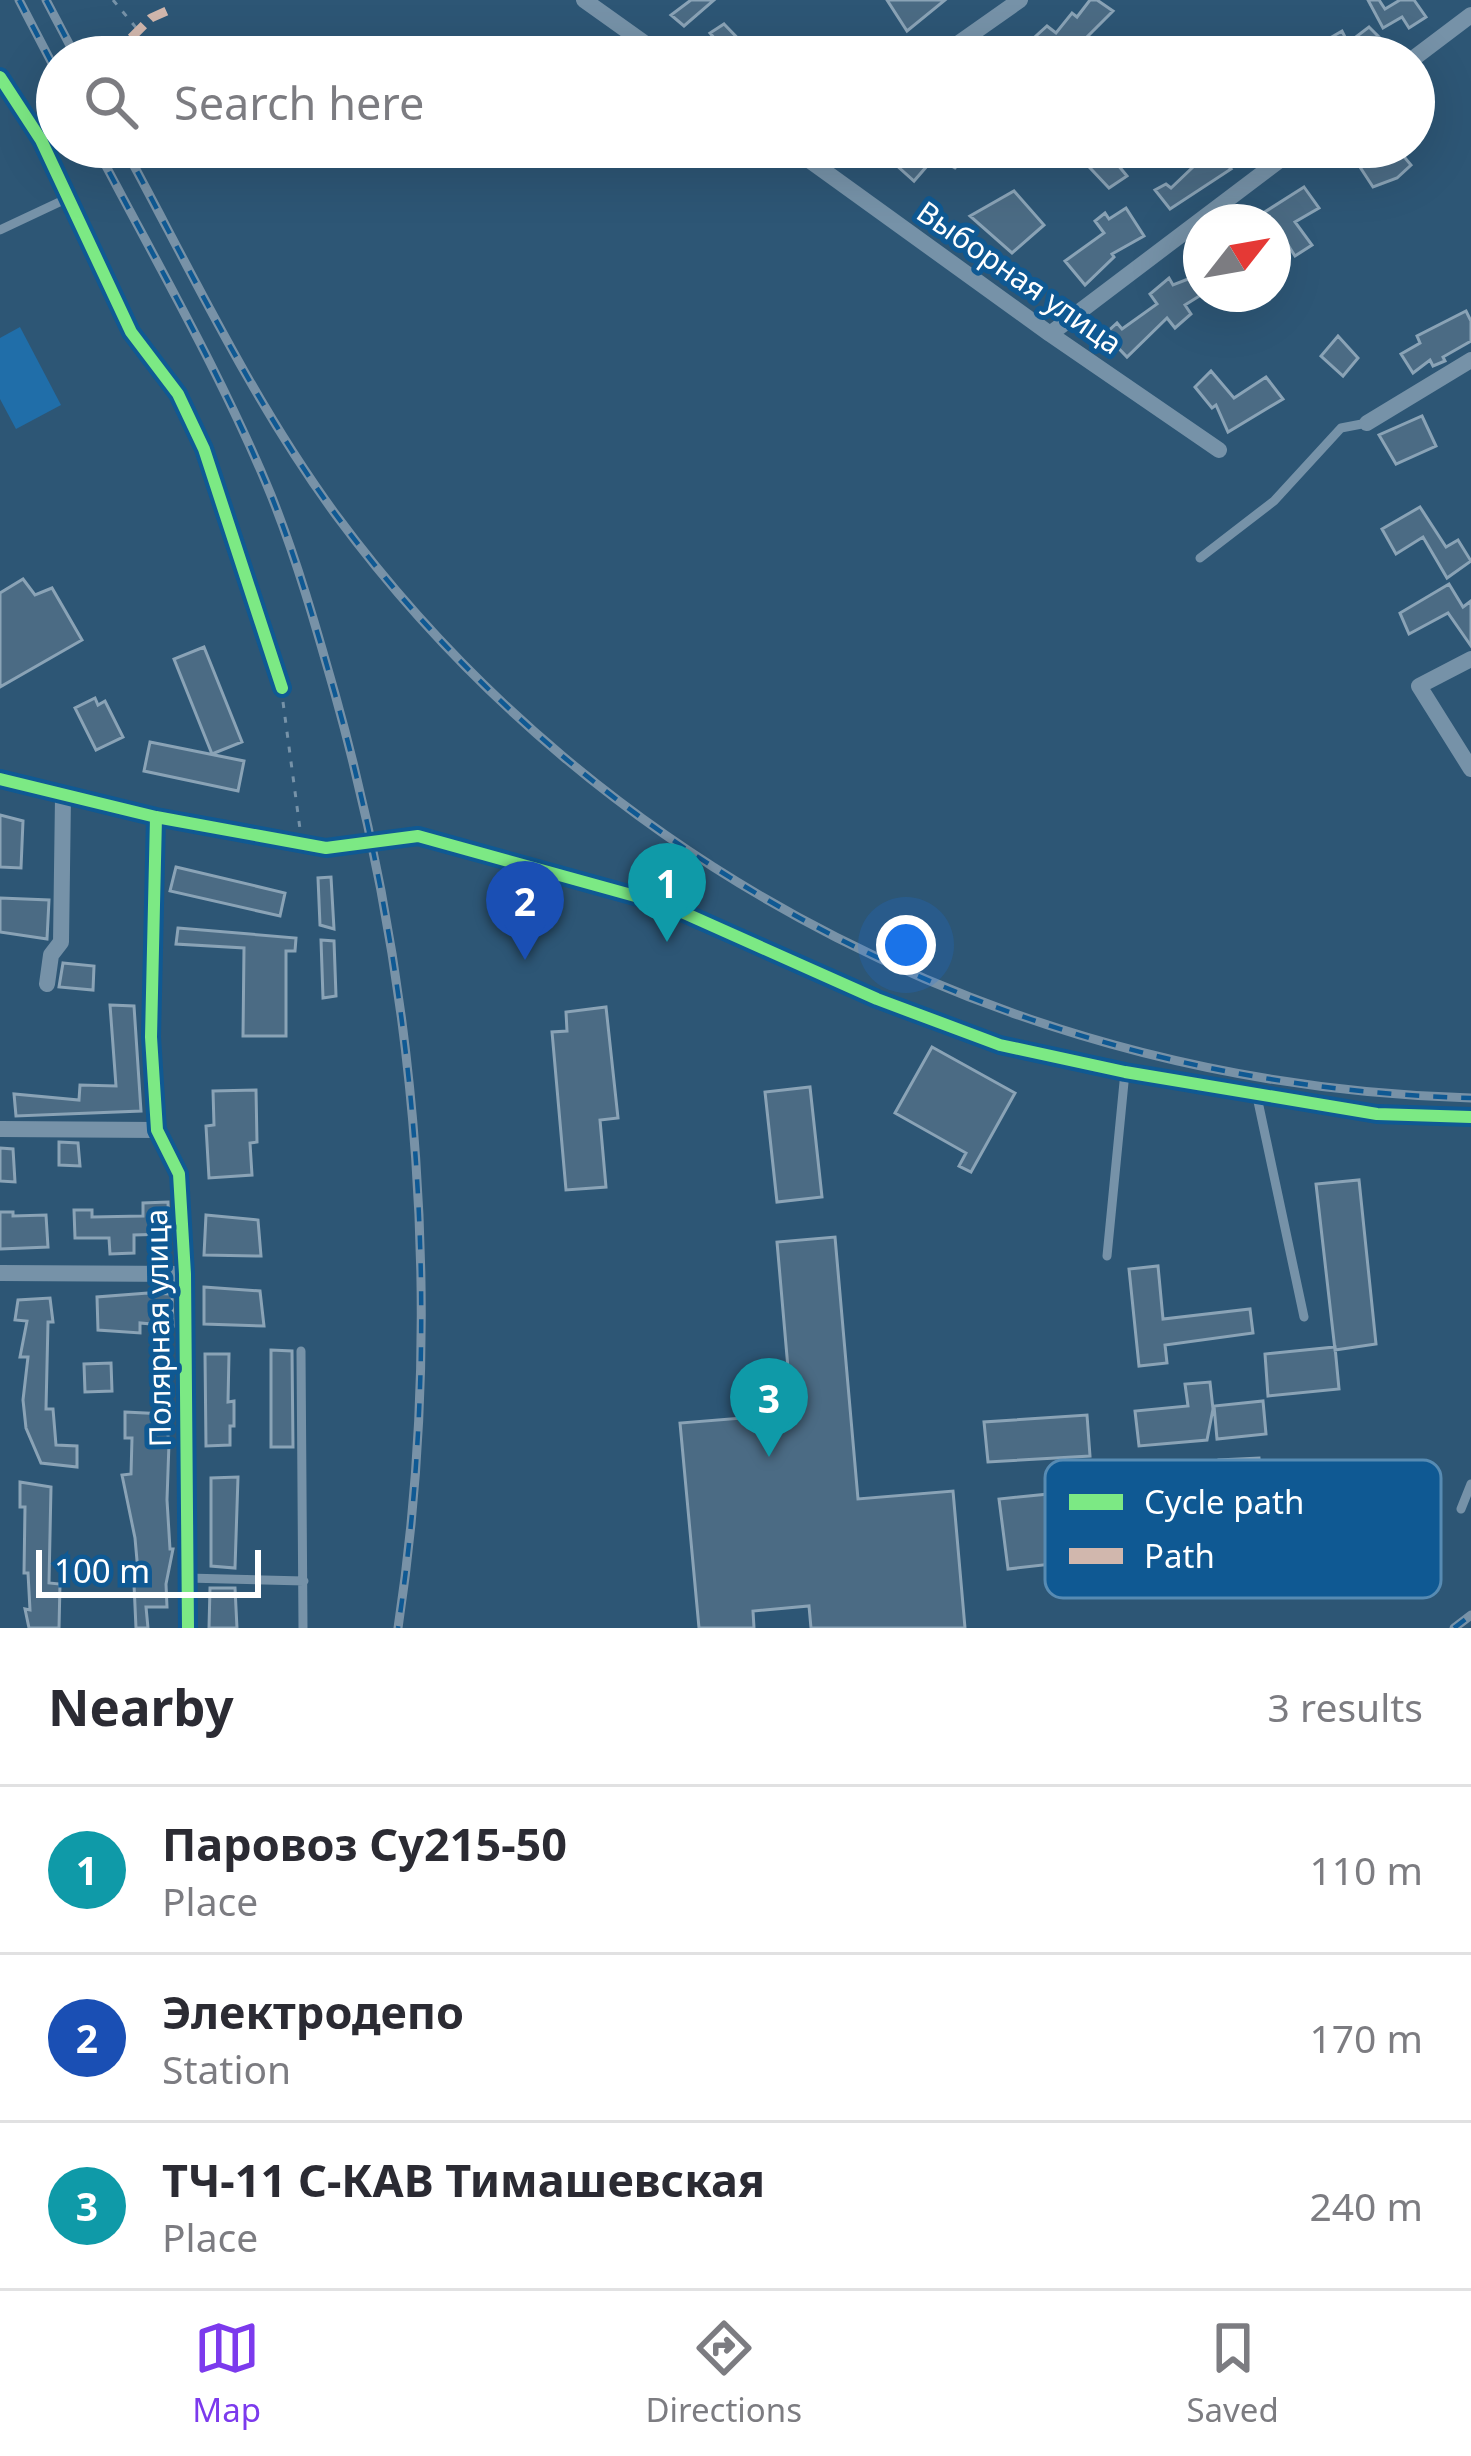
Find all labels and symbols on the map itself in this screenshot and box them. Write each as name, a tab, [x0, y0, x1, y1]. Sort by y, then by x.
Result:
street label: Выборная улица	[909, 191, 1131, 363]
north arrow	[1183, 204, 1291, 312]
pin: 1	[628, 843, 706, 942]
pin: 2	[486, 861, 564, 960]
your location	[876, 915, 936, 975]
street label: Полярная улица	[135, 1209, 180, 1447]
pin: 3	[730, 1358, 808, 1457]
legend	[1045, 1460, 1441, 1598]
text: Cycle path	[1144, 1479, 1304, 1524]
text: Path	[1144, 1533, 1215, 1578]
scale bar	[36, 1544, 261, 1597]

